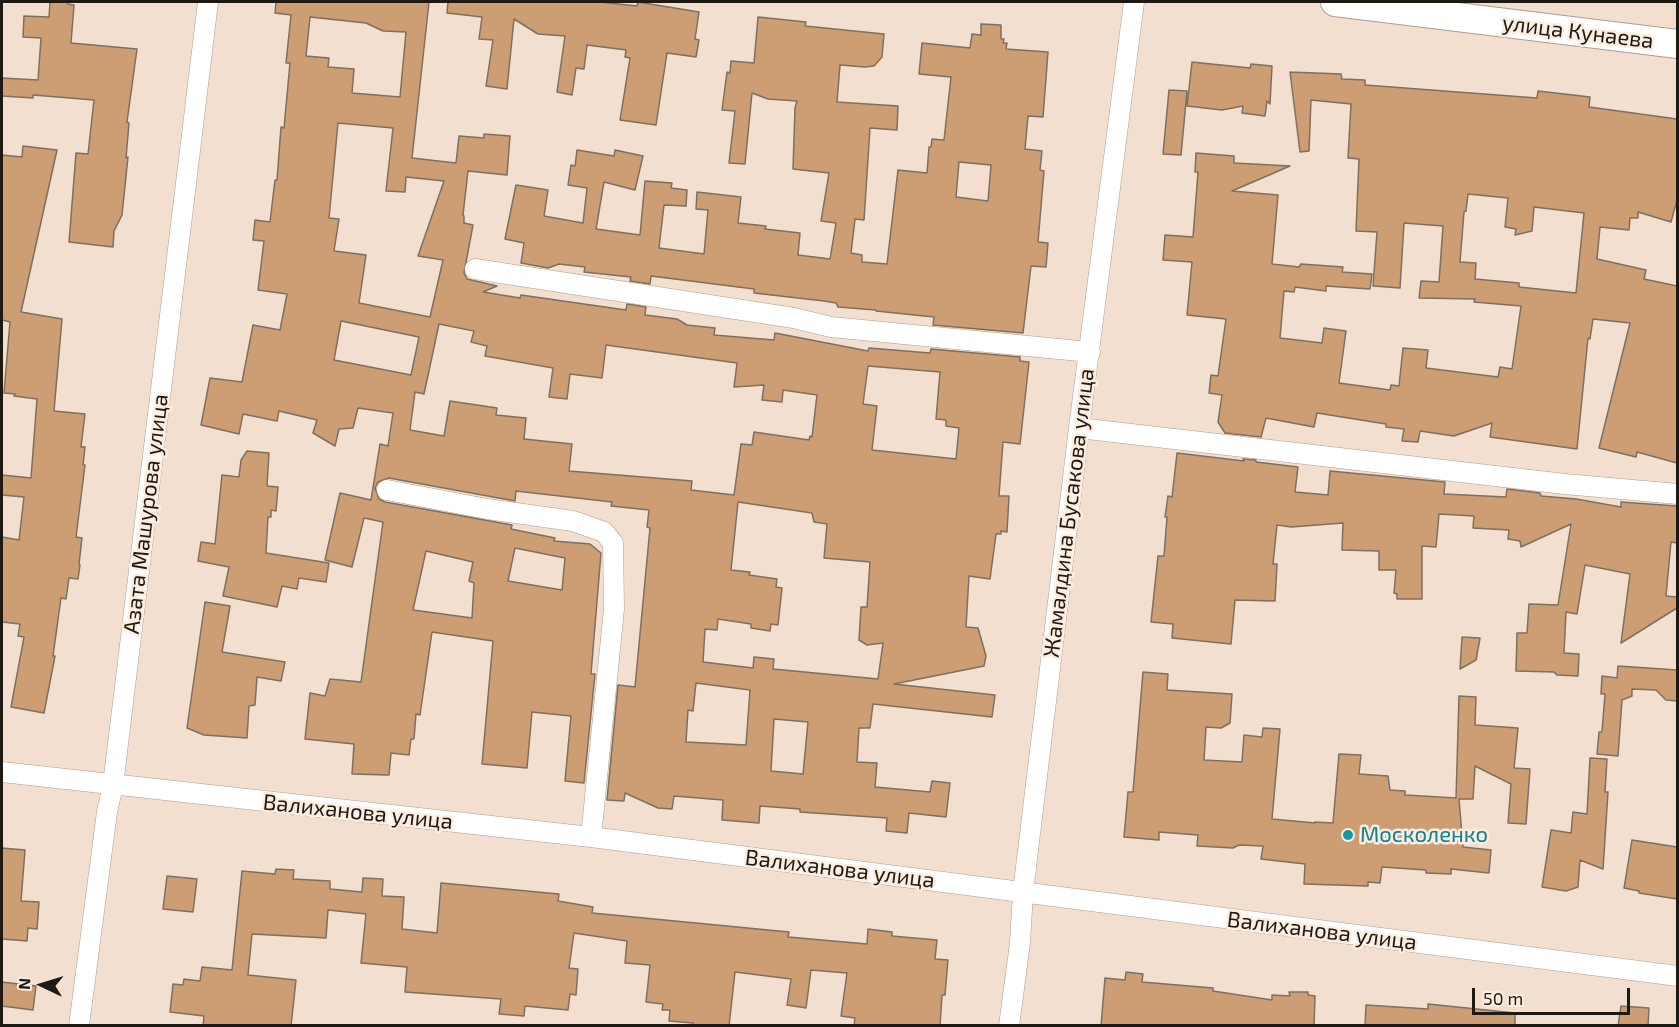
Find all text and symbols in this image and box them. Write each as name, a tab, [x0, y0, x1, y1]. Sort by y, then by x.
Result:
street label: улица Кунаева	[1501, 10, 1655, 54]
street label: Жамалдина Бусакова улица	[1038, 367, 1100, 659]
street label: Азата Машурова улица	[118, 393, 174, 635]
street label: Валиханова улица	[262, 789, 454, 835]
place label: Москоленко	[1360, 822, 1488, 848]
marker: Москоленко	[1341, 828, 1355, 842]
street label: Валиханова улица	[744, 844, 936, 894]
street label: Валиханова улица	[1226, 906, 1418, 956]
north arrow	[12, 955, 72, 1015]
scale bar	[1475, 976, 1632, 1014]
text: N	[14, 977, 33, 990]
text: 50 m	[1483, 987, 1523, 1009]

